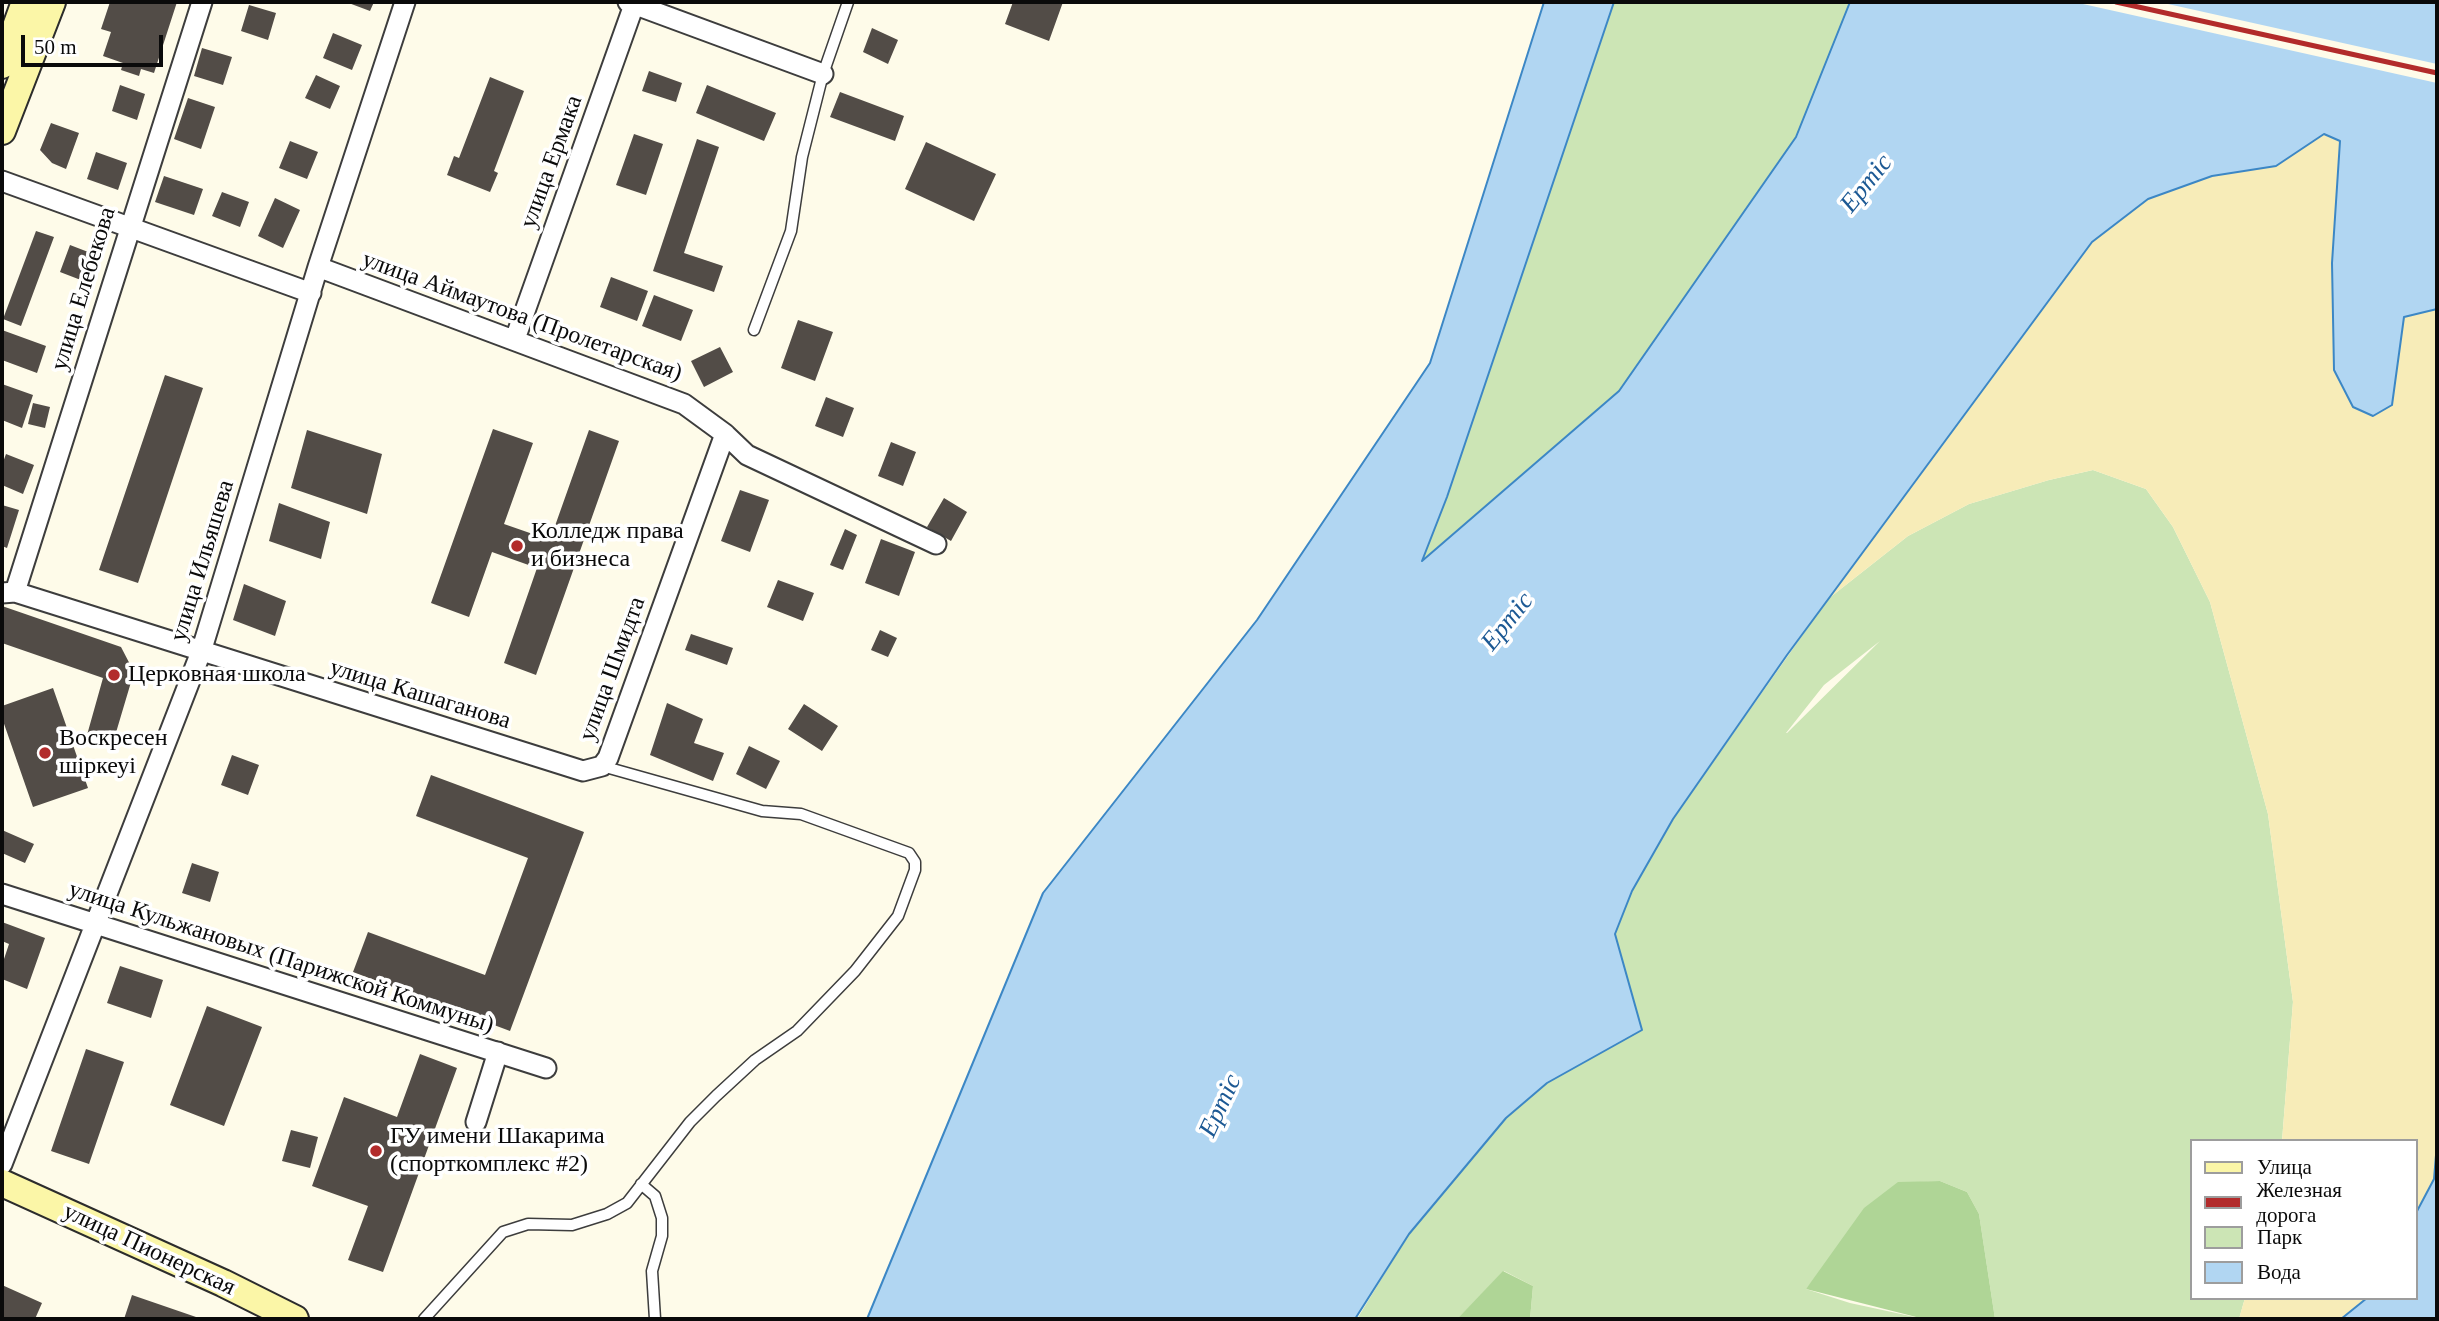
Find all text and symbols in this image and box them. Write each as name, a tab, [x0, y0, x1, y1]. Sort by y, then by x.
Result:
scale bar	[24, 21, 166, 65]
text: 50 m	[34, 35, 77, 59]
street label: улица Ермака	[515, 92, 589, 232]
water label: Ертіс	[1834, 149, 1900, 219]
street label: улица Елебекова	[45, 204, 123, 374]
street label: улица Аймаутова (Пролетарская)	[358, 246, 686, 388]
street label: улица Ильяшева	[165, 477, 241, 645]
place label: Колледж права и бизнеса	[531, 518, 684, 574]
marker: Колледж права и бизнеса	[509, 538, 525, 554]
water label: Ертіс	[1475, 587, 1541, 657]
street label: улица Шмидта	[574, 593, 652, 745]
street label: улица Кашаганова	[326, 654, 514, 736]
place label: Церковная школа	[128, 661, 306, 689]
marker: Церковная школа	[106, 667, 122, 683]
place label: Воскресен шіркеуі	[59, 725, 168, 781]
marker: Воскресен шіркеуі	[37, 745, 53, 761]
street label: улица Кульжановых (Парижской Коммуны)	[65, 875, 497, 1041]
water label: Ертіс	[1193, 1069, 1249, 1143]
place label: ГУ имени Шакарима (спорткомплекс #2)	[390, 1123, 605, 1179]
legend	[2190, 1139, 2418, 1300]
marker: ГУ имени Шакарима (спорткомплекс #2)	[368, 1143, 384, 1159]
text: Улица	[2257, 1155, 2312, 1179]
text: Железная дорога	[2256, 1178, 2342, 1227]
street label: улица Пионерская	[58, 1198, 240, 1302]
text: Парк	[2257, 1225, 2302, 1249]
text: Вода	[2257, 1260, 2301, 1284]

